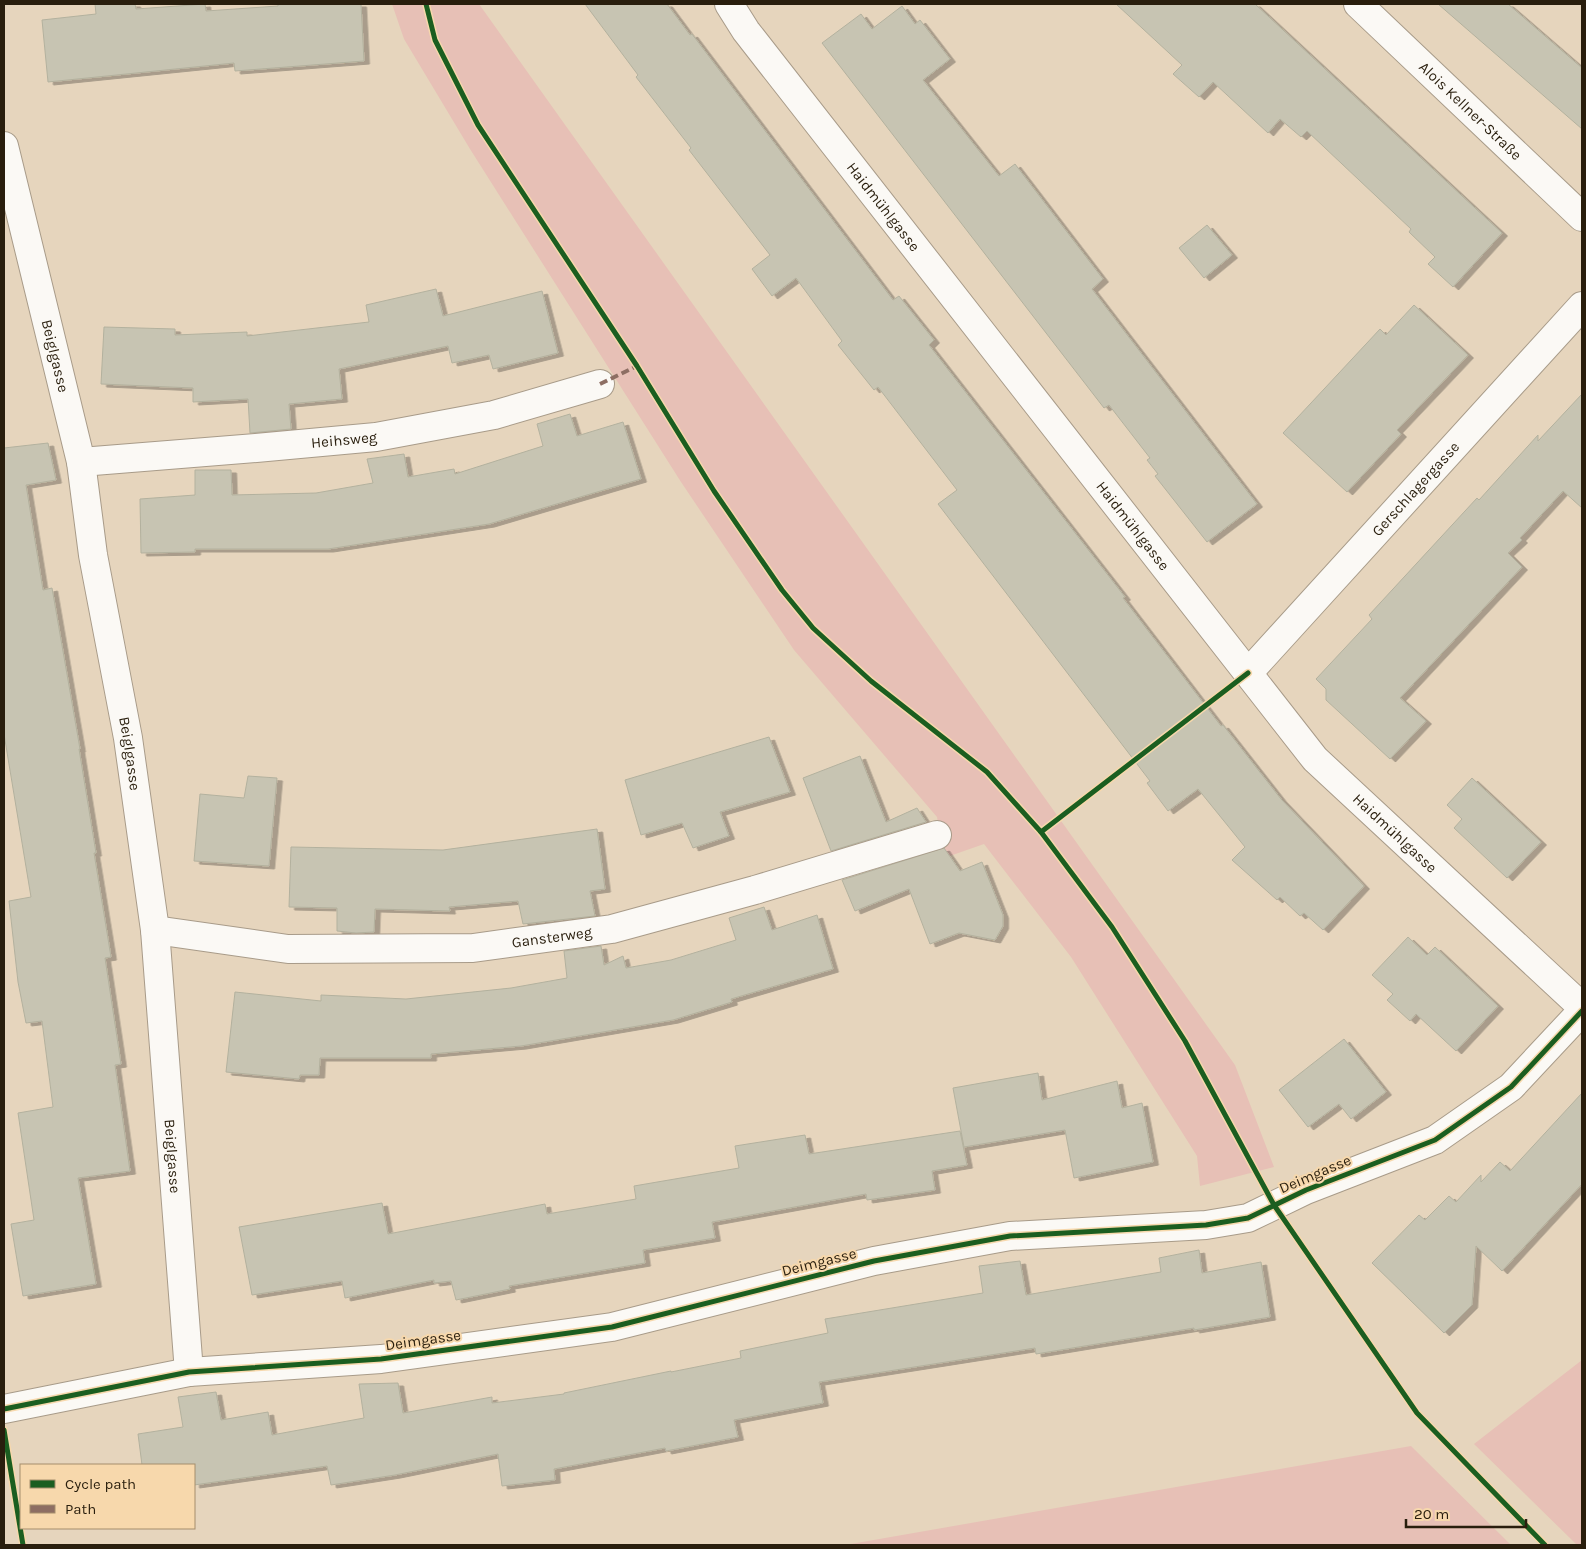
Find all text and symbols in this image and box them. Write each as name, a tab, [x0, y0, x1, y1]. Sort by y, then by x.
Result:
street label: Alois Kellner-Straße	[1415, 58, 1525, 164]
street label: Haidmühlgasse	[843, 159, 924, 255]
street label: Beiglgasse	[38, 318, 73, 394]
street label: Heihsweg	[310, 428, 378, 452]
street label: Gerschlagergasse	[1368, 438, 1463, 540]
street label: Haidmühlgasse	[1092, 478, 1173, 574]
street label: Beiglgasse	[115, 715, 144, 792]
street label: Haidmühlgasse	[1349, 790, 1441, 877]
street label: Gansterweg	[511, 923, 594, 952]
street label: Beiglgasse	[161, 1118, 184, 1194]
street label: Deimgasse	[1276, 1151, 1354, 1197]
street label: Deimgasse	[780, 1244, 858, 1280]
street label: Deimgasse	[384, 1326, 462, 1354]
legend	[20, 1464, 195, 1529]
text: Cycle path	[65, 1475, 136, 1493]
scale bar	[1406, 1496, 1526, 1528]
text: Path	[65, 1500, 96, 1518]
text: 20 m	[1414, 1505, 1449, 1523]

